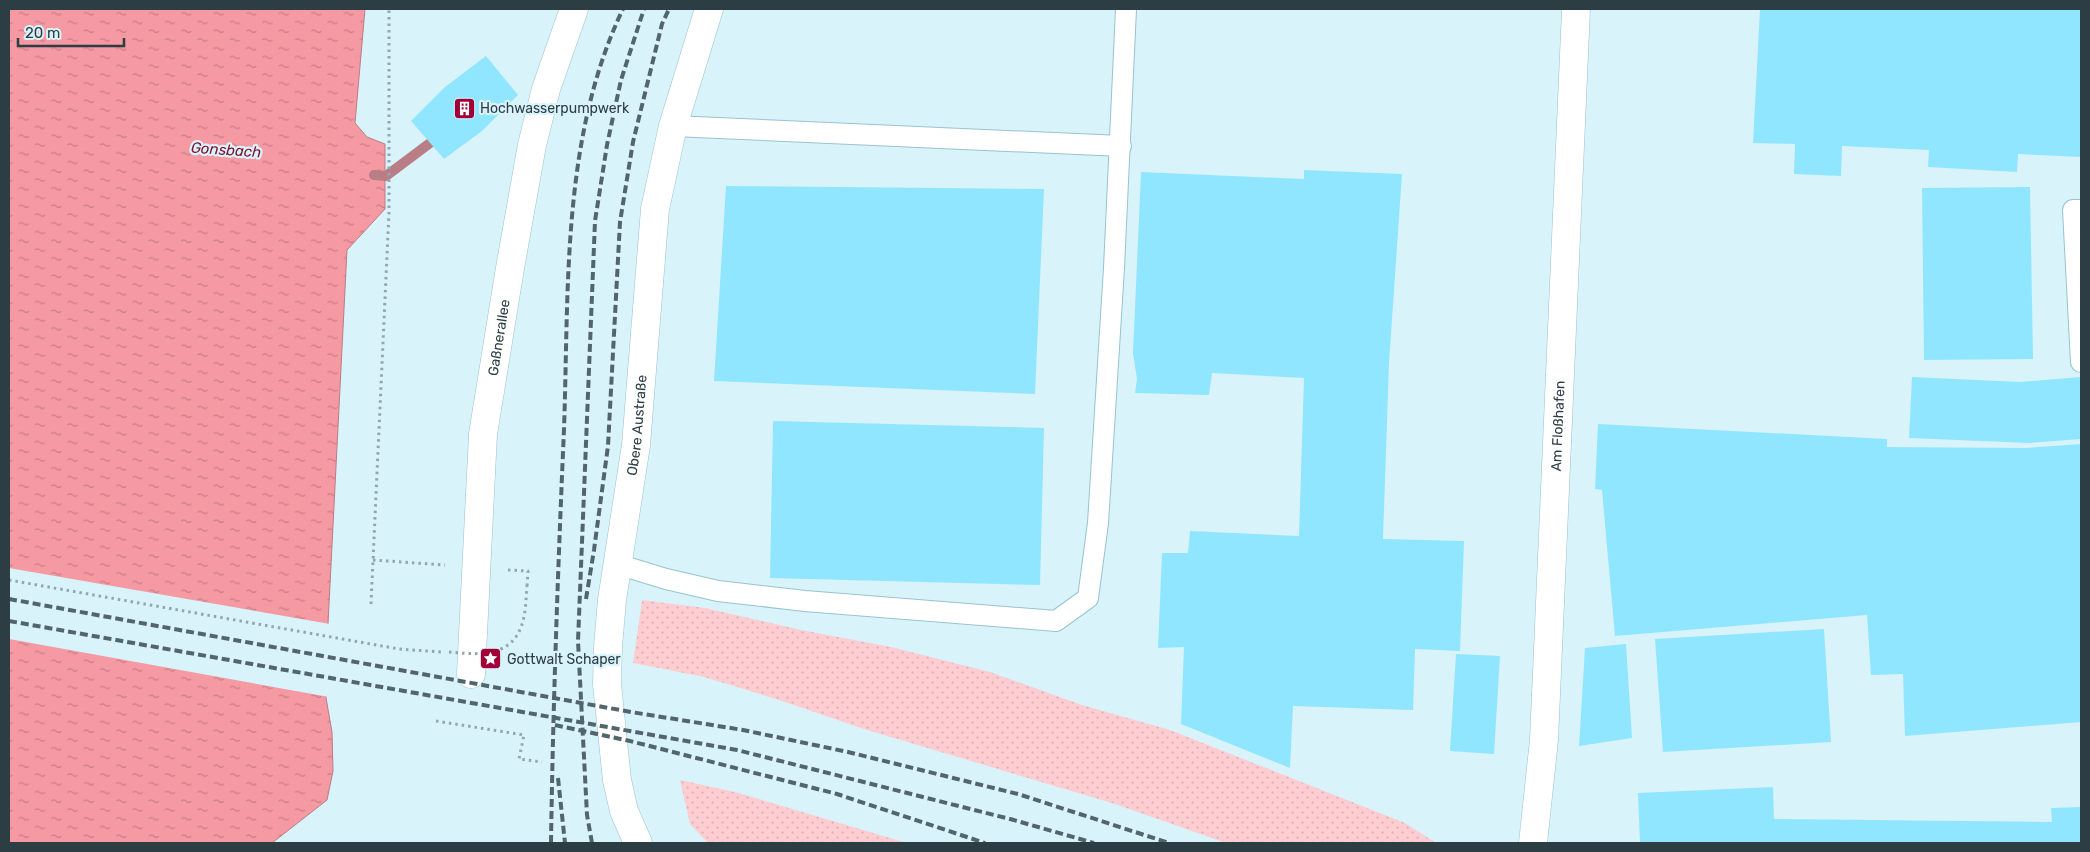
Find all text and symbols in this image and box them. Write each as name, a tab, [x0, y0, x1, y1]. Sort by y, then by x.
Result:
scale bar	[18, 15, 124, 47]
text: 20 m	[25, 24, 60, 42]
building icon: Hochwasserpumpwerk	[452, 96, 476, 120]
place label: Hochwasserpumpwerk	[480, 100, 630, 117]
water label: Gonsbach	[190, 139, 262, 161]
street label: Gaßnerallee	[485, 298, 514, 377]
street label: Obere Austraße	[623, 374, 651, 477]
street label: Am Floßhafen	[1548, 380, 1569, 472]
place icon: Gottwalt Schaper	[479, 647, 503, 671]
place label: Gottwalt Schaper	[507, 651, 621, 668]

